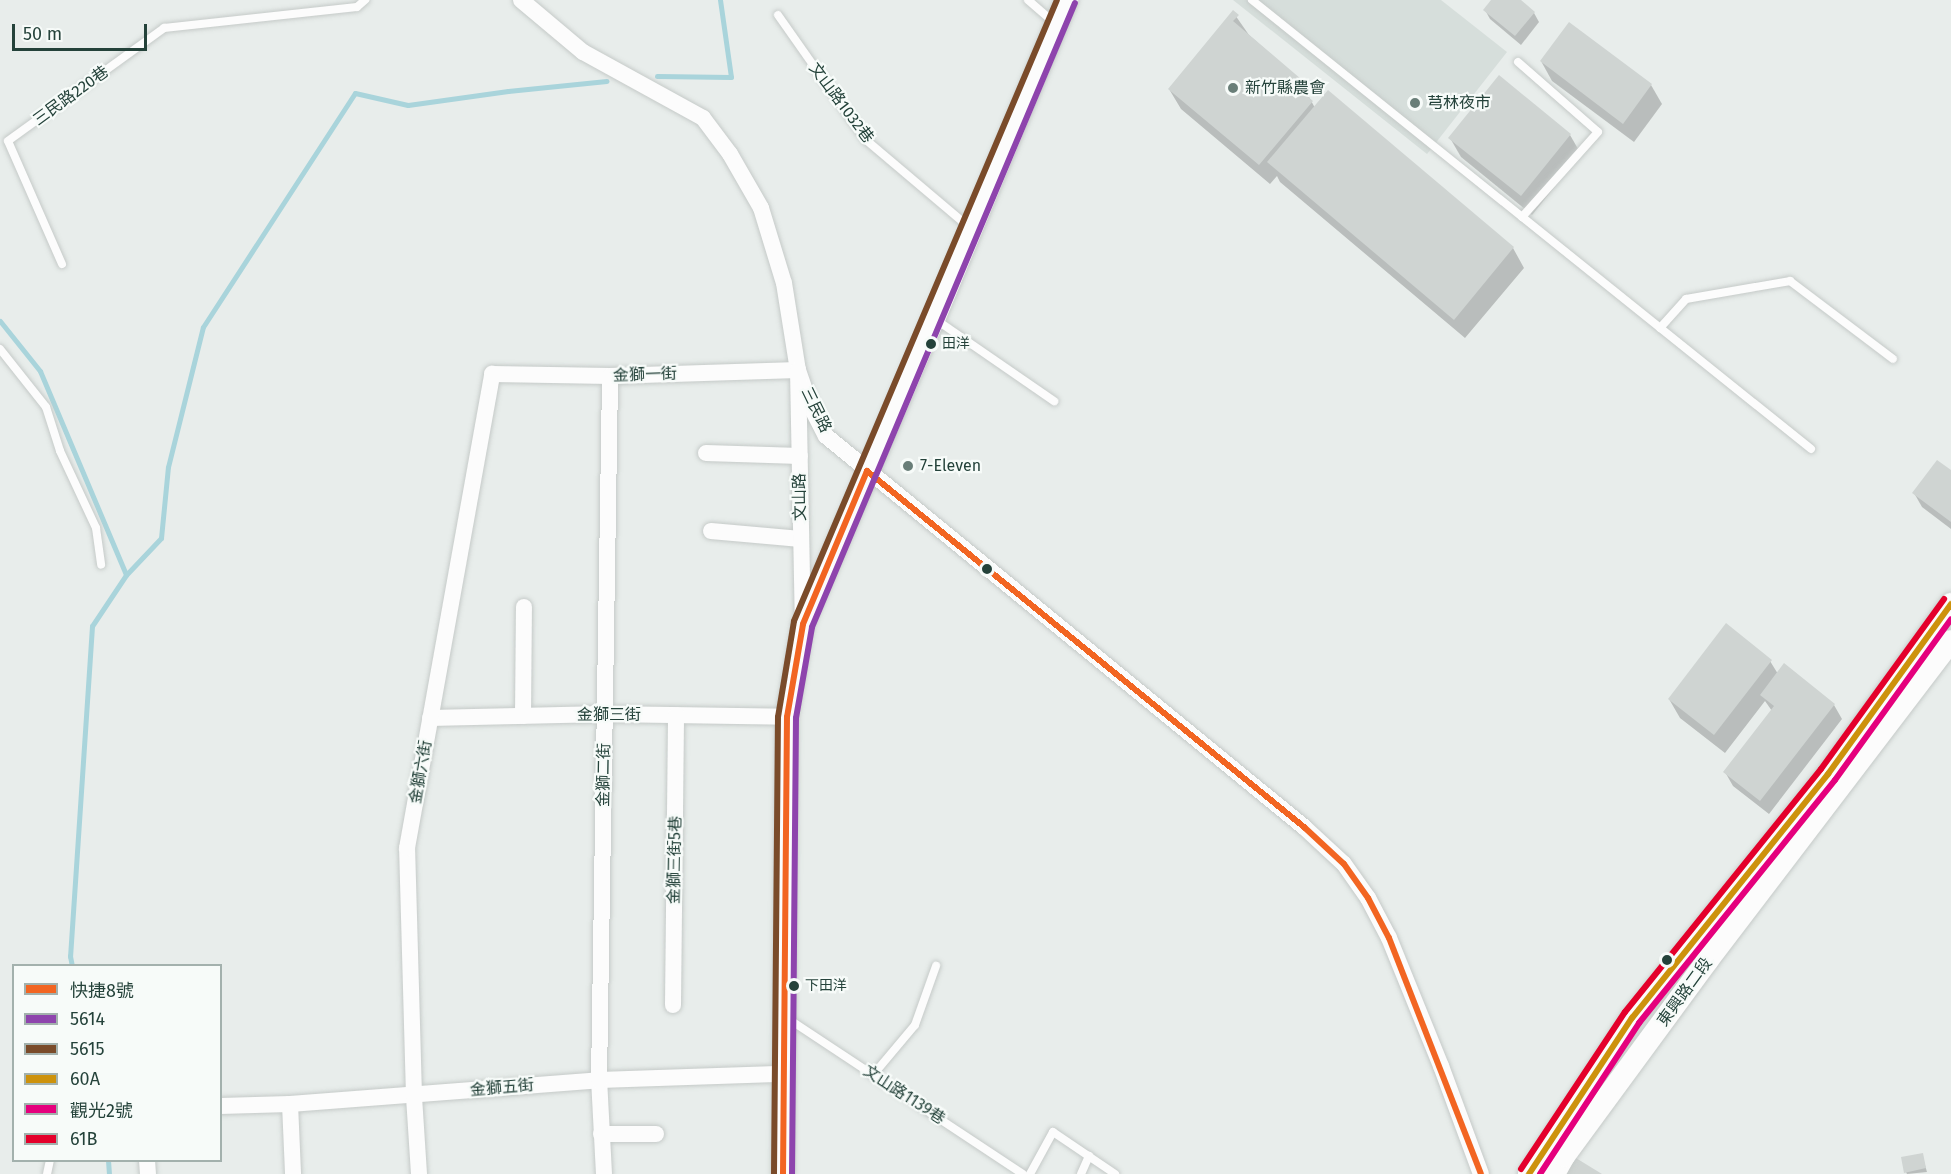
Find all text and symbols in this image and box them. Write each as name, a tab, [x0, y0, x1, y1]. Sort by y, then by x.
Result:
scale bar	[15, 12, 150, 50]
text: 50 m	[23, 23, 62, 45]
street label: 文山路1032巷	[805, 59, 877, 147]
street label: 三民路220巷	[29, 62, 113, 130]
place label: 新竹縣農會	[1245, 78, 1325, 98]
marker: 新竹縣農會	[1226, 81, 1240, 95]
place label: 芎林夜市	[1427, 93, 1491, 113]
marker: 芎林夜市	[1408, 96, 1422, 110]
place label: 田洋	[942, 336, 970, 352]
marker: 田洋	[925, 338, 937, 350]
street label: 金獅一街	[613, 364, 677, 386]
street label: 三民路	[797, 384, 835, 436]
place label: 7-Eleven	[920, 456, 981, 476]
marker: 7-Eleven	[901, 459, 915, 473]
street label: 文山路	[790, 473, 810, 521]
unlabelled marker	[981, 563, 993, 575]
street label: 金獅三街	[577, 705, 641, 725]
street label: 金獅六街	[406, 739, 436, 805]
street label: 金獅二街	[594, 743, 614, 807]
street label: 金獅三街5巷	[665, 816, 685, 904]
street label: 東興路二段	[1654, 954, 1716, 1030]
unlabelled marker	[1661, 954, 1673, 966]
legend	[12, 964, 222, 1162]
place label: 下田洋	[805, 978, 847, 994]
text: 快捷8號	[70, 980, 134, 1002]
marker: 下田洋	[788, 980, 800, 992]
text: 5614	[70, 1008, 105, 1030]
text: 5615	[70, 1038, 105, 1060]
street label: 文山路1139巷	[859, 1061, 949, 1129]
text: 60A	[70, 1068, 100, 1090]
street label: 金獅五街	[469, 1076, 535, 1100]
text: 觀光2號	[70, 1100, 133, 1122]
text: 61B	[70, 1128, 97, 1150]

